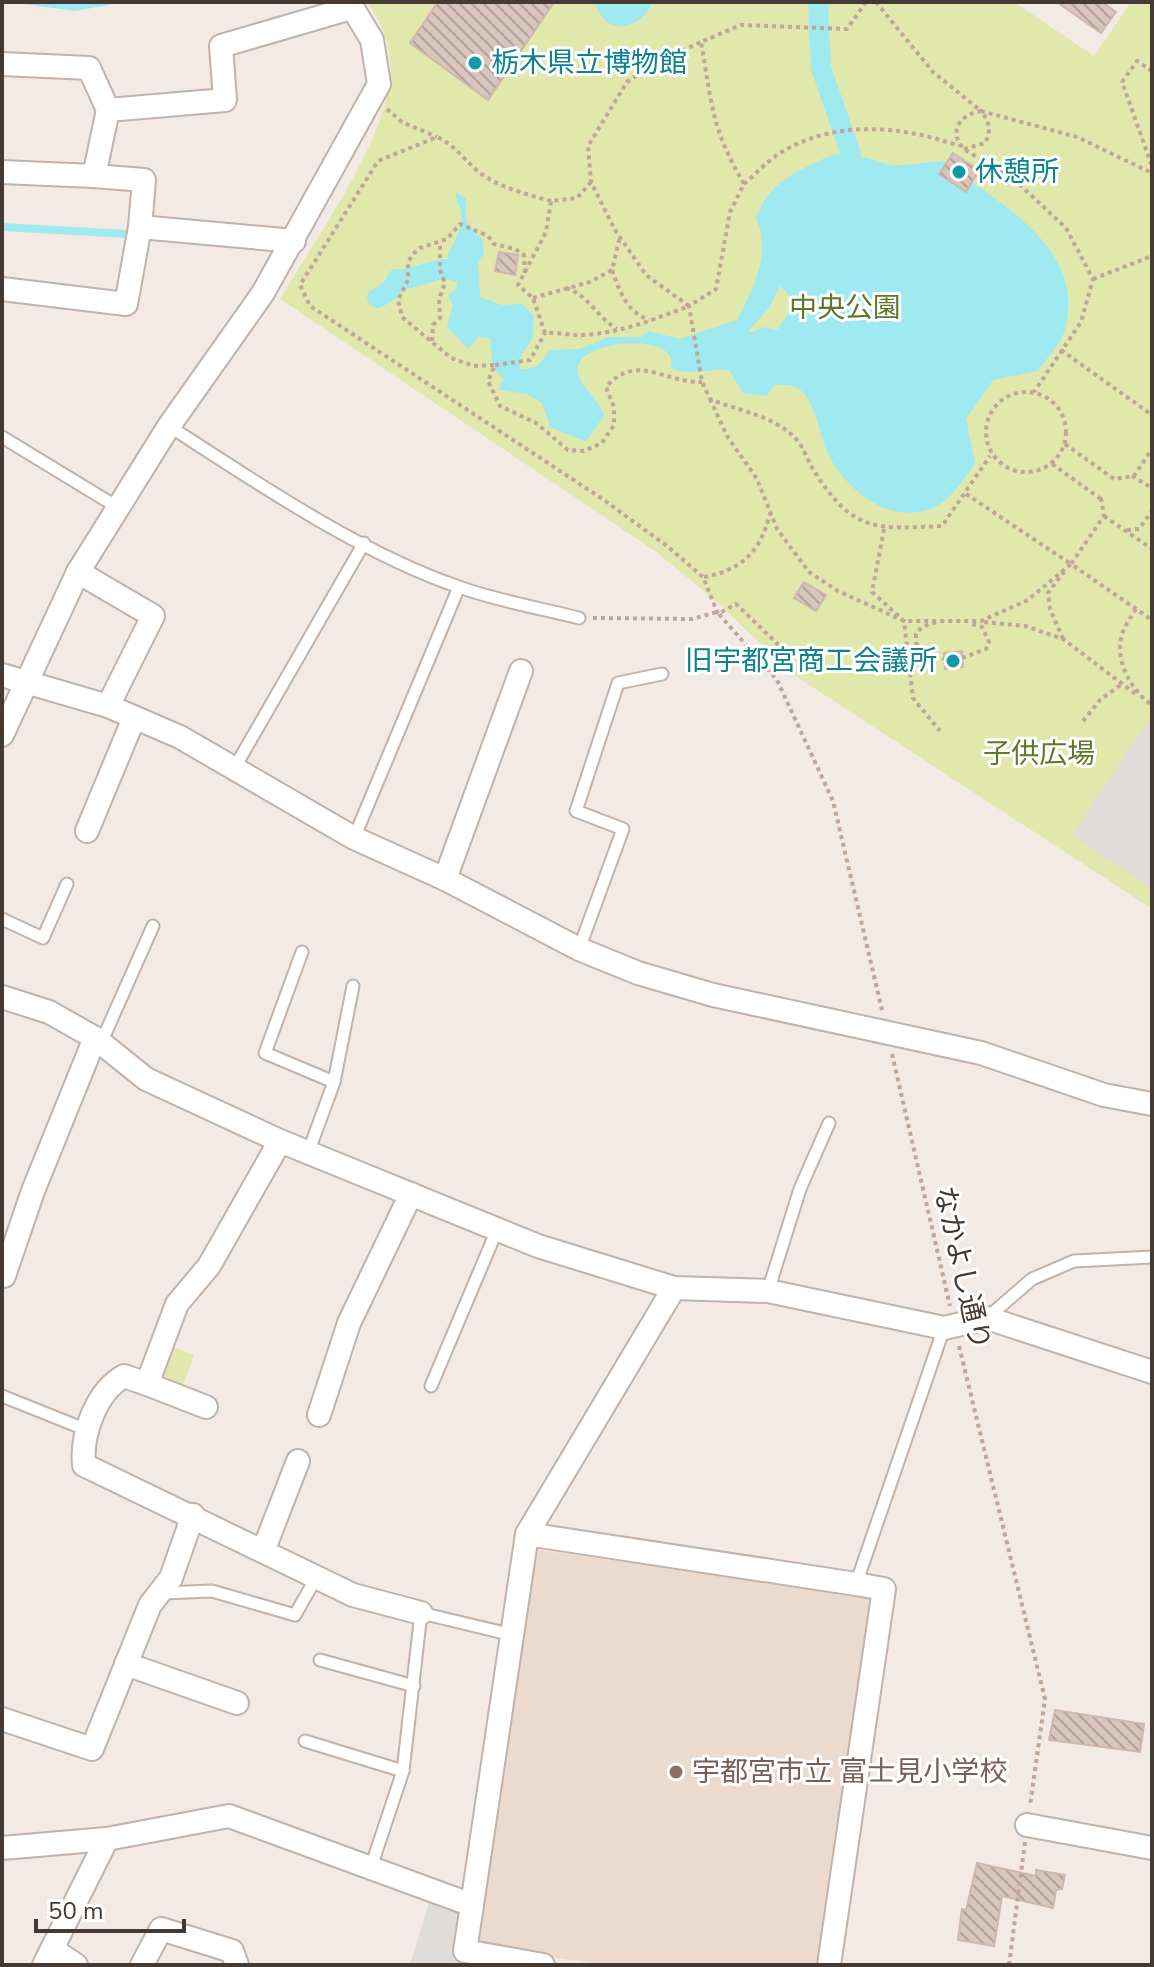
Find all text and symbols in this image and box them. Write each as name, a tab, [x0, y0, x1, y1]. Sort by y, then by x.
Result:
place label: 栃木県立博物館	[491, 44, 687, 82]
marker: 栃木県立博物館	[466, 54, 484, 72]
place label: 休憩所	[975, 153, 1059, 191]
marker: 休憩所	[950, 163, 968, 181]
park label: 中央公園	[789, 289, 901, 327]
place label: 旧宇都宮商工会議所	[685, 642, 937, 680]
marker: 旧宇都宮商工会議所	[944, 652, 962, 670]
park label: 子供広場	[983, 735, 1095, 773]
street label: なかよし通り	[925, 1183, 999, 1353]
place label: 宇都宮市立 富士見小学校	[692, 1753, 1007, 1791]
marker: 宇都宮市立 富士見小学校	[667, 1763, 685, 1781]
scale bar	[36, 1883, 184, 1933]
text: 50 m	[48, 1895, 104, 1927]

